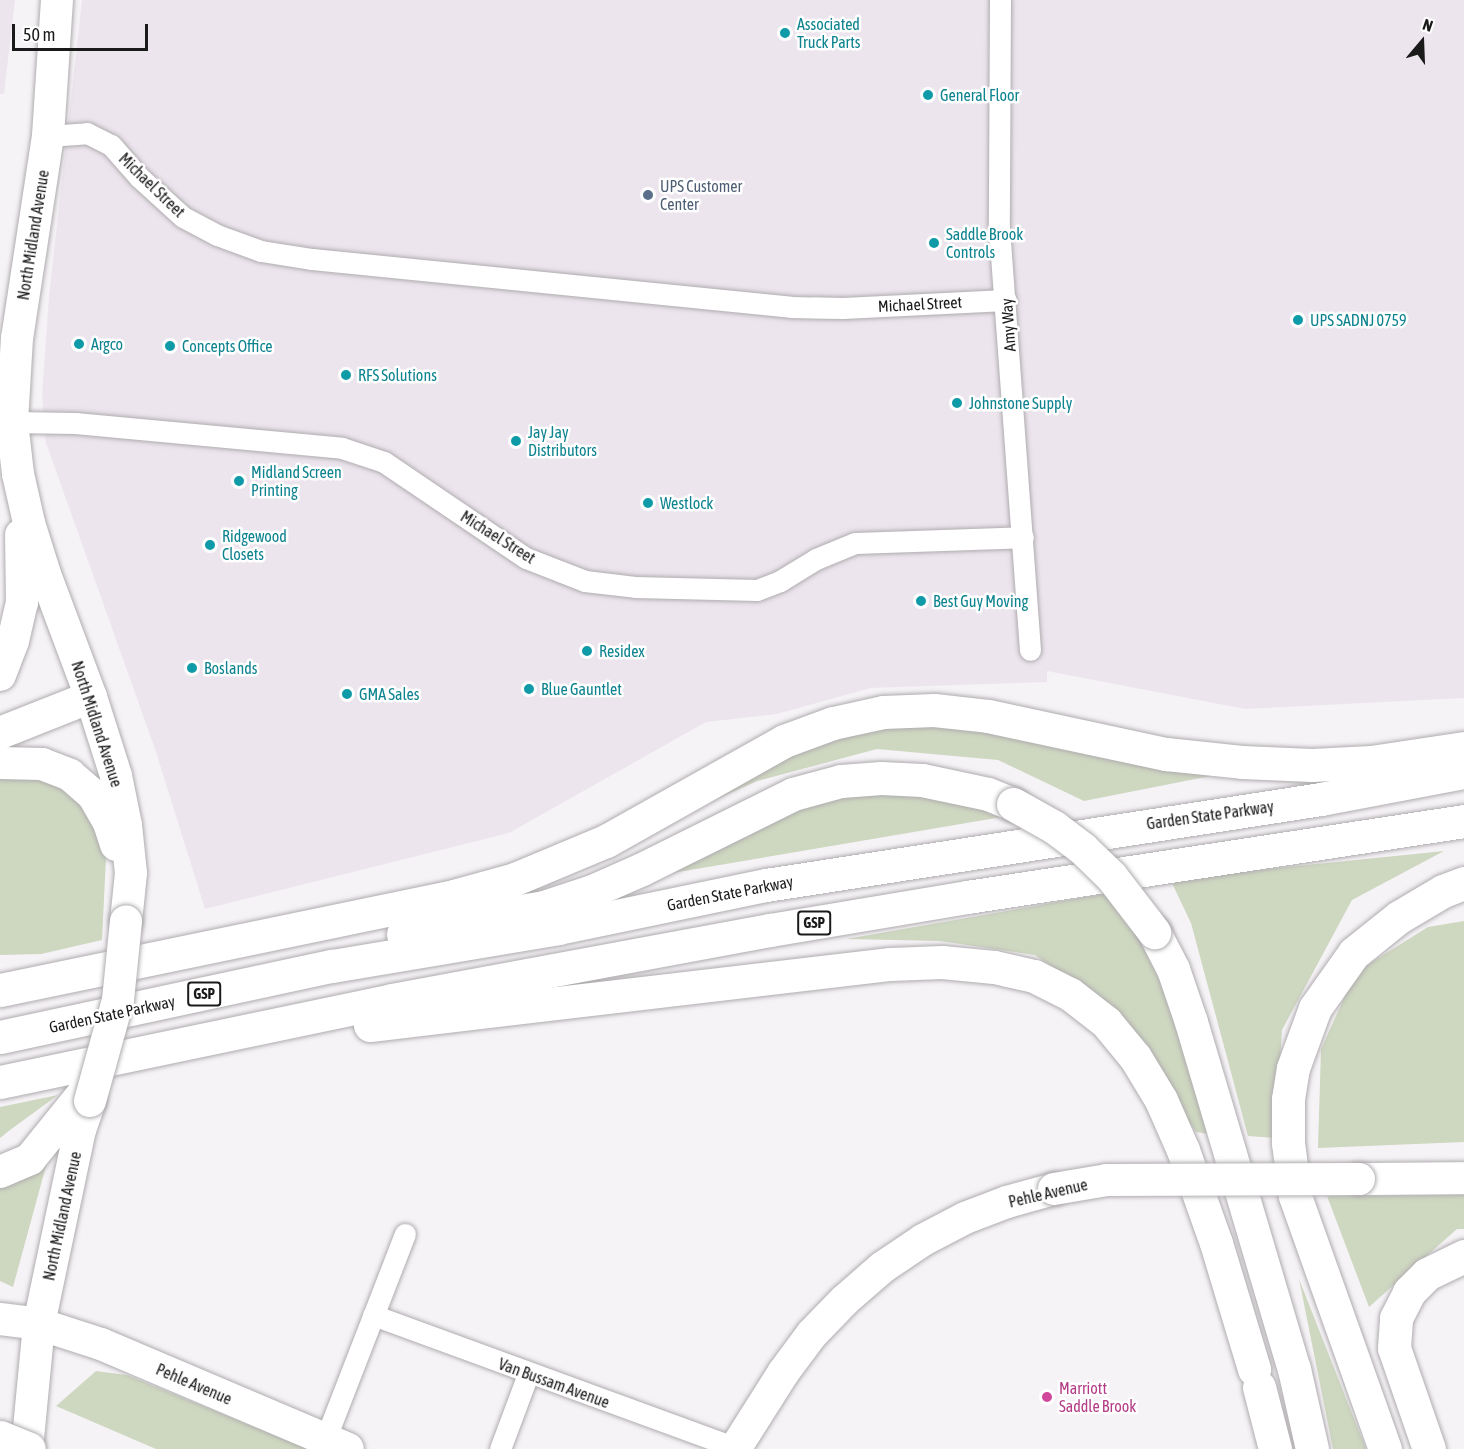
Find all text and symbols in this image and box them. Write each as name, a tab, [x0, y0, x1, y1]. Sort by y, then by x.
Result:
scale bar	[15, 12, 152, 50]
north arrow	[1392, 12, 1452, 72]
place label: Associated Truck Parts	[797, 14, 860, 52]
text: N	[1420, 15, 1435, 35]
text: 50 m	[23, 24, 55, 45]
marker: Associated Truck Parts	[778, 26, 792, 40]
place label: General Floor	[940, 85, 1019, 105]
marker: General Floor	[921, 88, 935, 102]
street label: Michael Street	[115, 149, 189, 221]
street label: North Midland Avenue	[13, 169, 53, 301]
place label: UPS Customer Center	[660, 176, 742, 214]
marker: UPS Customer Center	[641, 188, 655, 202]
place label: Saddle Brook Controls	[946, 224, 1023, 262]
marker: Saddle Brook Controls	[927, 236, 941, 250]
street label: Michael Street	[877, 292, 963, 316]
street label: Amy Way	[997, 298, 1019, 352]
place label: UPS SADNJ 0759	[1310, 310, 1407, 330]
marker: UPS SADNJ 0759	[1291, 313, 1305, 327]
place label: Argco	[91, 334, 123, 354]
place label: Concepts Office	[182, 336, 273, 356]
marker: Argco	[72, 337, 86, 351]
marker: Concepts Office	[163, 339, 177, 353]
place label: RFS Solutions	[358, 365, 437, 385]
marker: RFS Solutions	[339, 368, 353, 382]
place label: Johnstone Supply	[969, 393, 1072, 413]
marker: Johnstone Supply	[950, 396, 964, 410]
place label: Jay Jay Distributors	[528, 422, 597, 460]
marker: Jay Jay Distributors	[509, 434, 523, 448]
place label: Midland Screen Printing	[251, 462, 342, 500]
marker: Midland Screen Printing	[232, 474, 246, 488]
place label: Westlock	[660, 493, 713, 513]
marker: Westlock	[641, 496, 655, 510]
street label: Michael Street	[457, 507, 539, 567]
place label: Ridgewood Closets	[222, 526, 287, 564]
marker: Ridgewood Closets	[203, 538, 217, 552]
place label: Best Guy Moving	[933, 591, 1028, 611]
marker: Best Guy Moving	[914, 594, 928, 608]
place label: Residex	[599, 641, 645, 661]
marker: Residex	[580, 644, 594, 658]
street label: North Midland Avenue	[68, 658, 126, 790]
place label: Boslands	[204, 658, 257, 678]
marker: Boslands	[185, 661, 199, 675]
place label: Blue Gauntlet	[541, 679, 622, 699]
marker: Blue Gauntlet	[522, 682, 536, 696]
place label: GMA Sales	[359, 684, 419, 704]
marker: GMA Sales	[340, 687, 354, 701]
street label: Garden State Parkway	[1145, 797, 1275, 833]
street label: Garden State Parkway	[665, 871, 795, 915]
road number: GSP	[796, 911, 832, 935]
road number: GSP	[186, 982, 222, 1006]
street label: Garden State Parkway	[47, 991, 177, 1037]
street label: North Midland Avenue	[39, 1150, 85, 1282]
street label: Pehle Avenue	[1007, 1175, 1089, 1211]
street label: Van Bussam Avenue	[496, 1354, 612, 1412]
street label: Pehle Avenue	[153, 1359, 235, 1409]
place label: Marriott Saddle Brook	[1059, 1378, 1136, 1416]
marker: Marriott Saddle Brook	[1040, 1390, 1054, 1404]

